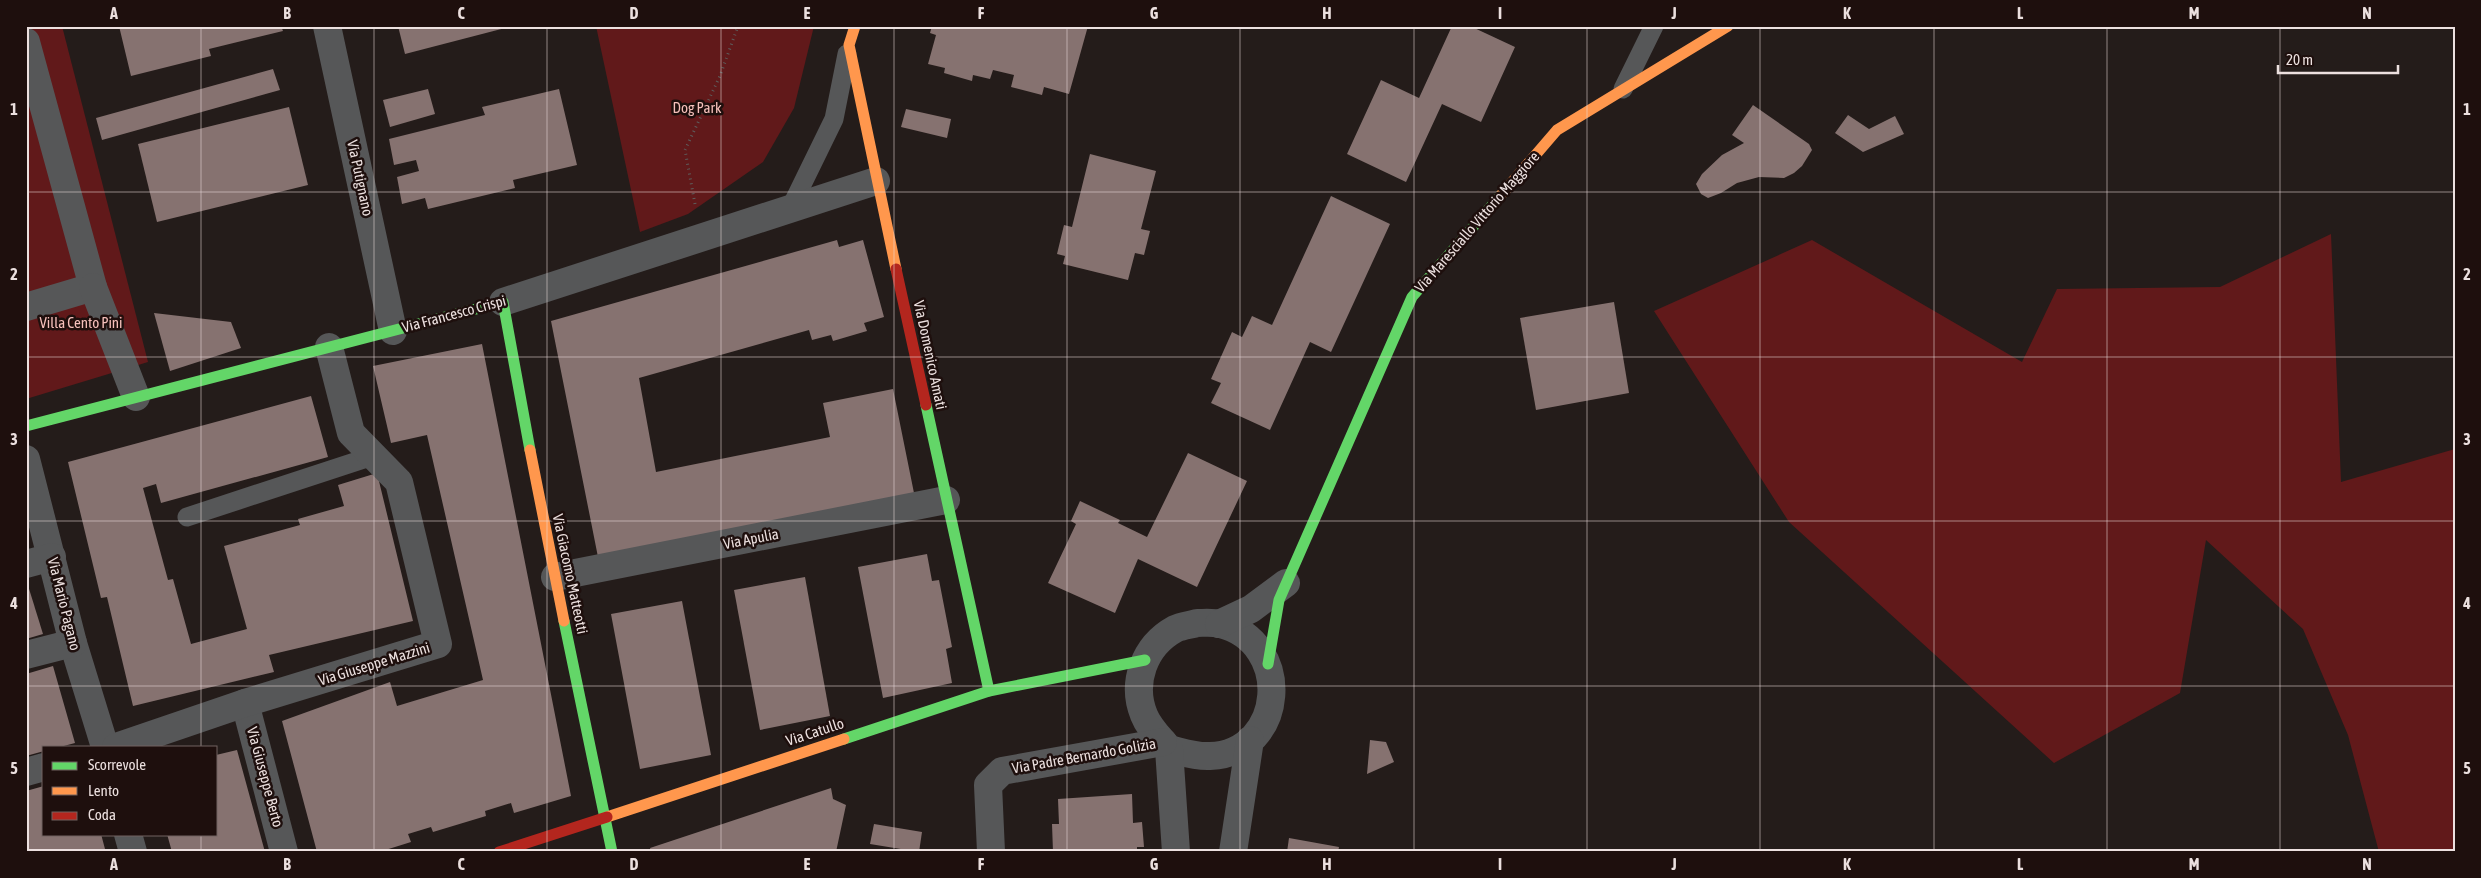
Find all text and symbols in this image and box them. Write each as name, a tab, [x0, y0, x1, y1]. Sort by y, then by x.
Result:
text: A	[109, 4, 118, 22]
text: B	[283, 4, 291, 22]
text: C	[457, 4, 465, 22]
text: D	[630, 4, 639, 22]
text: E	[804, 4, 811, 22]
text: F	[978, 4, 985, 22]
text: G	[1150, 4, 1159, 22]
text: H	[1322, 4, 1332, 22]
text: I	[1498, 4, 1502, 22]
text: J	[1670, 4, 1677, 22]
text: K	[1843, 4, 1851, 22]
text: L	[2017, 4, 2024, 22]
text: M	[2189, 4, 2199, 22]
text: N	[2362, 4, 2372, 22]
scale bar	[2278, 42, 2398, 74]
text: 20 m	[2286, 51, 2313, 68]
park label: Dog Park	[672, 99, 722, 116]
text: 1	[10, 100, 18, 118]
text: 1	[2463, 100, 2471, 118]
street label: Via Putignano	[344, 138, 377, 217]
street label: Via Maresciallo Vittorio Maggiore	[1411, 148, 1543, 296]
text: 2	[10, 265, 18, 283]
text: 2	[2463, 265, 2471, 283]
street label: Via Francesco Crispi	[400, 291, 508, 336]
street label: Via Domenico Amati	[911, 299, 950, 411]
park label: Villa Cento Pini	[39, 314, 123, 331]
text: 3	[10, 430, 18, 448]
text: 3	[2463, 430, 2471, 448]
street label: Via Giacomo Matteotti	[549, 512, 591, 635]
street label: Via Apulia	[722, 525, 780, 552]
street label: Via Mario Pagano	[45, 556, 84, 652]
text: 4	[9, 594, 18, 612]
text: 4	[2462, 594, 2471, 612]
street label: Via Giuseppe Mazzini	[316, 638, 432, 689]
street label: Via Catullo	[784, 714, 846, 749]
street label: Via Giuseppe Berto	[244, 725, 287, 829]
street label: Via Padre Bernardo Golizia	[1011, 734, 1157, 777]
legend	[42, 746, 218, 836]
text: Scorrevole	[88, 756, 146, 773]
text: 5	[10, 759, 18, 777]
text: 5	[2463, 759, 2471, 777]
text: Lento	[88, 782, 119, 799]
text: Coda	[88, 806, 116, 823]
text: A	[109, 855, 118, 873]
text: B	[283, 855, 291, 873]
text: C	[457, 855, 465, 873]
text: D	[630, 855, 639, 873]
text: E	[804, 855, 811, 873]
text: F	[978, 855, 985, 873]
text: G	[1150, 855, 1159, 873]
text: H	[1322, 855, 1332, 873]
text: I	[1498, 855, 1502, 873]
text: J	[1670, 855, 1677, 873]
text: K	[1843, 855, 1851, 873]
text: L	[2017, 855, 2024, 873]
text: M	[2189, 855, 2199, 873]
text: N	[2362, 855, 2372, 873]

